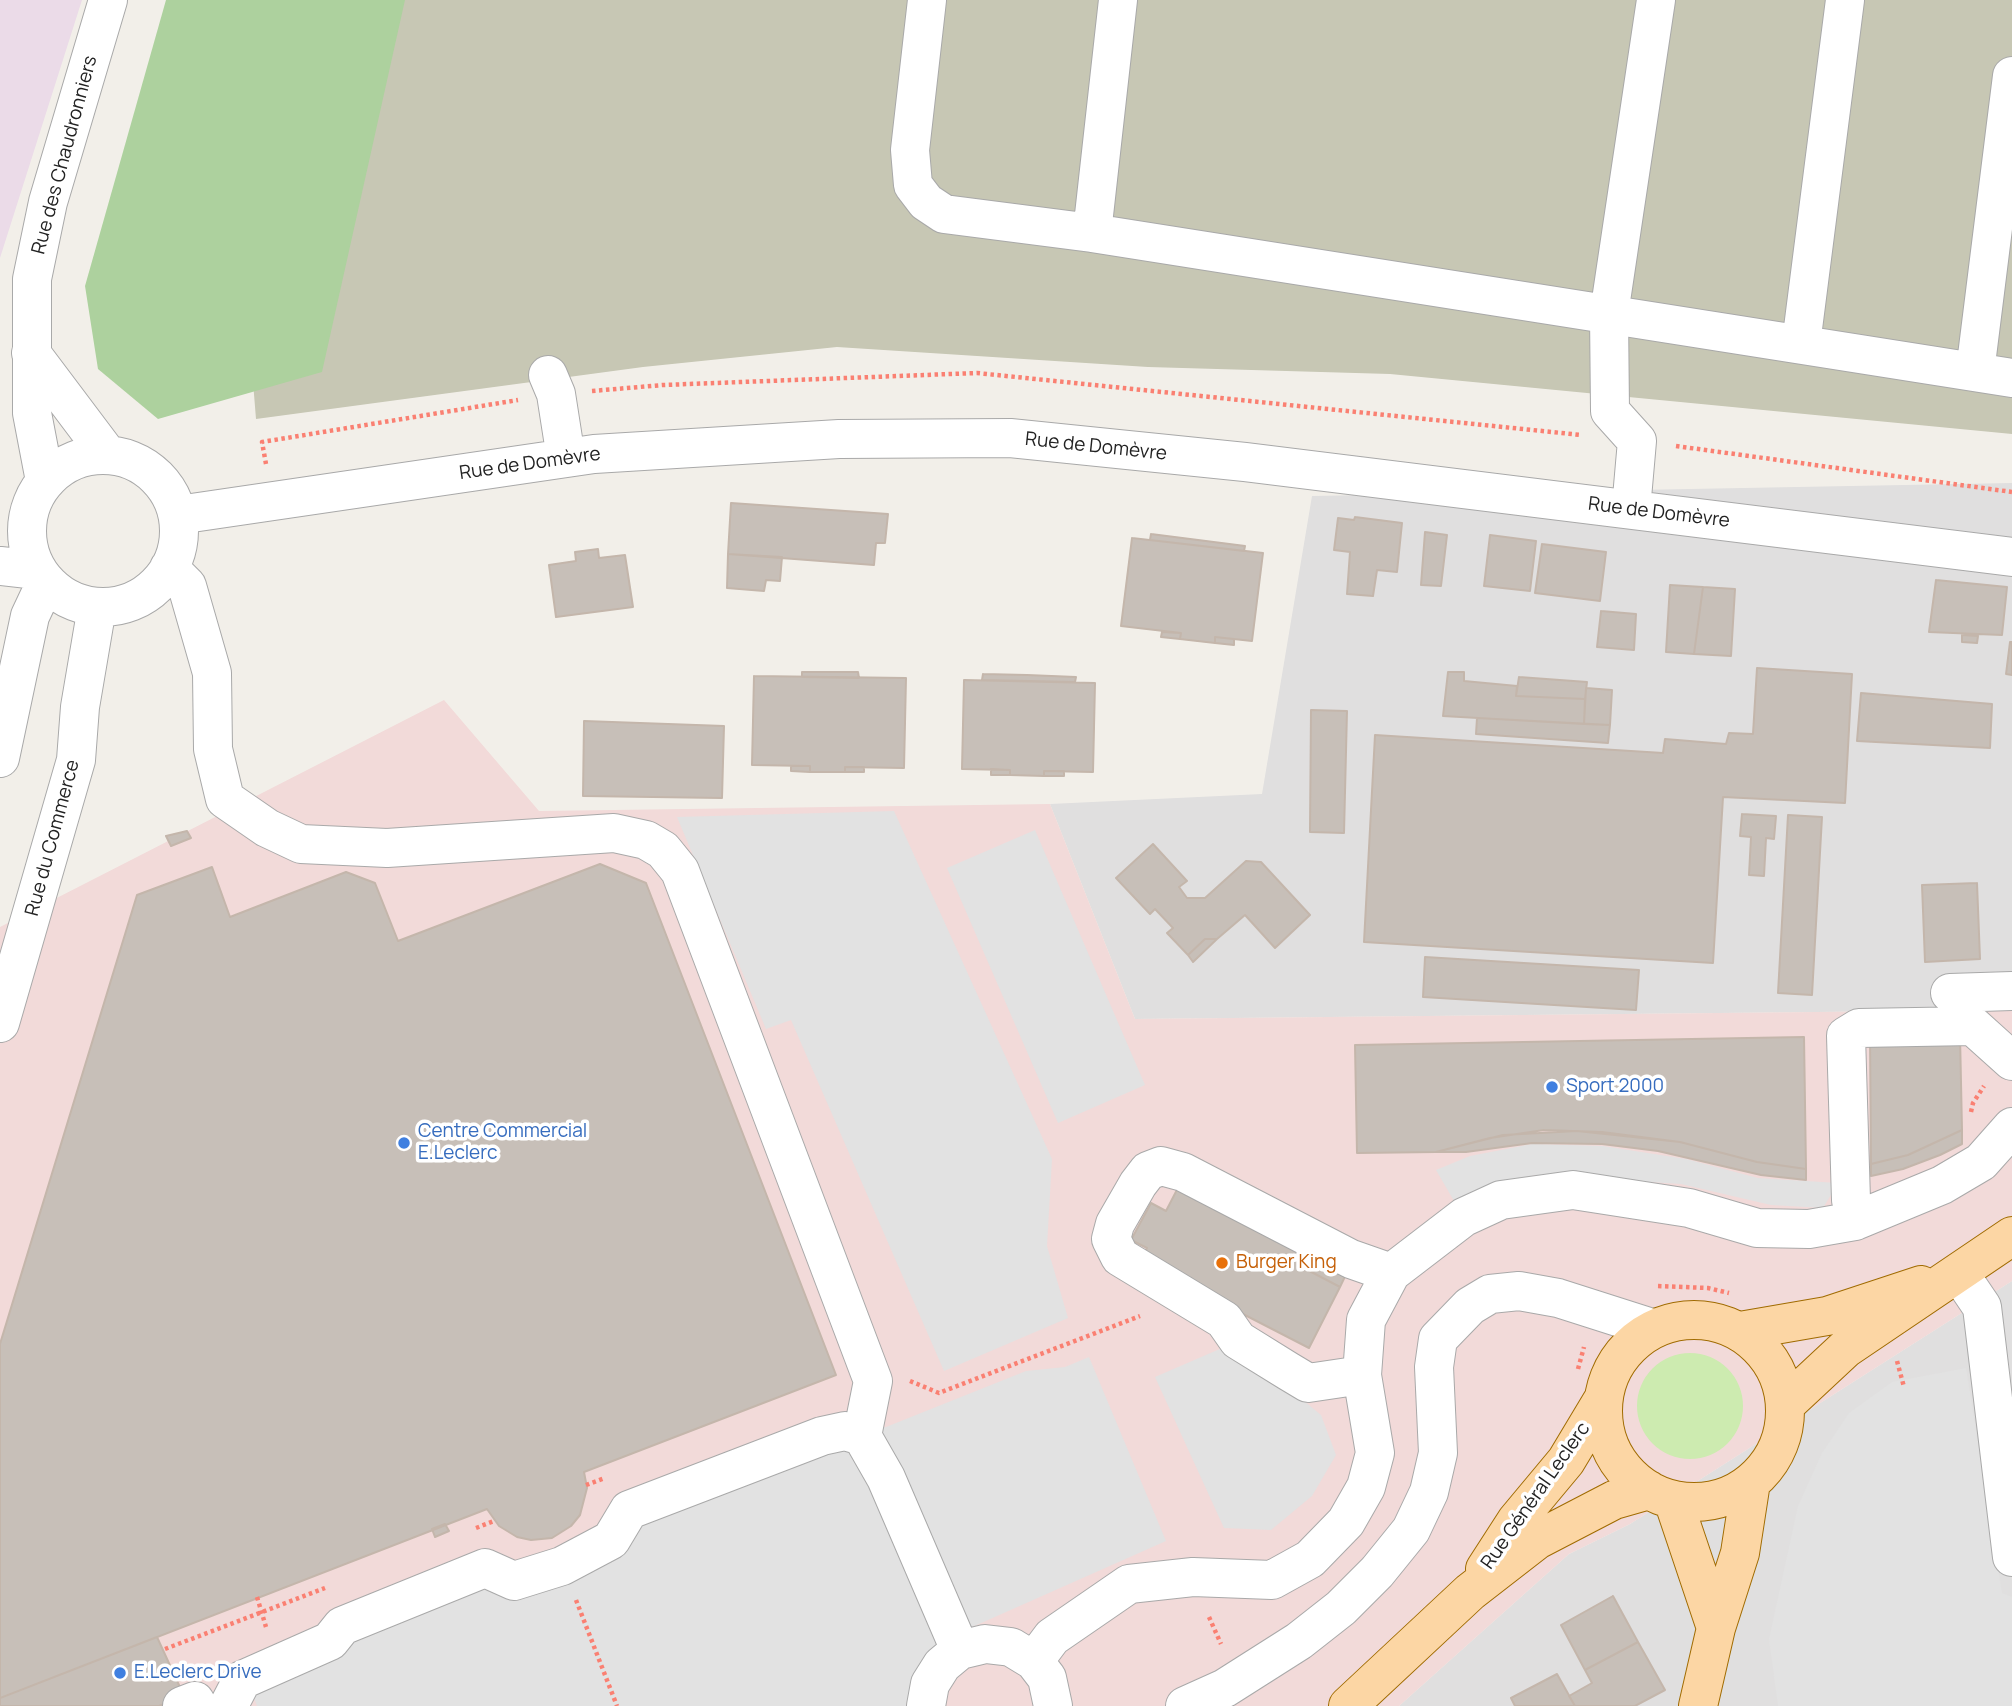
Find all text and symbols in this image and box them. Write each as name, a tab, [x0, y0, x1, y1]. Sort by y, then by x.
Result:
street label: Rue des Chaudronniers	[27, 53, 103, 257]
street label: Rue de Domèvre	[1024, 428, 1168, 466]
street label: Rue de Domèvre	[458, 443, 602, 485]
street label: Rue de Domèvre	[1587, 493, 1731, 533]
street label: Rue du Commerce	[21, 757, 85, 919]
place label: Sport 2000	[1566, 1076, 1664, 1098]
marker: Sport 2000	[1544, 1079, 1560, 1095]
place label: Centre Commercial E.Leclerc	[418, 1121, 587, 1165]
marker: Centre Commercial E.Leclerc	[396, 1135, 412, 1151]
place label: Burger King	[1236, 1252, 1337, 1274]
marker: Burger King	[1214, 1255, 1230, 1271]
street label: Rue Général Leclerc	[1477, 1418, 1595, 1574]
place label: E.Leclerc Drive	[134, 1662, 262, 1684]
marker: E.Leclerc Drive	[112, 1665, 128, 1681]

